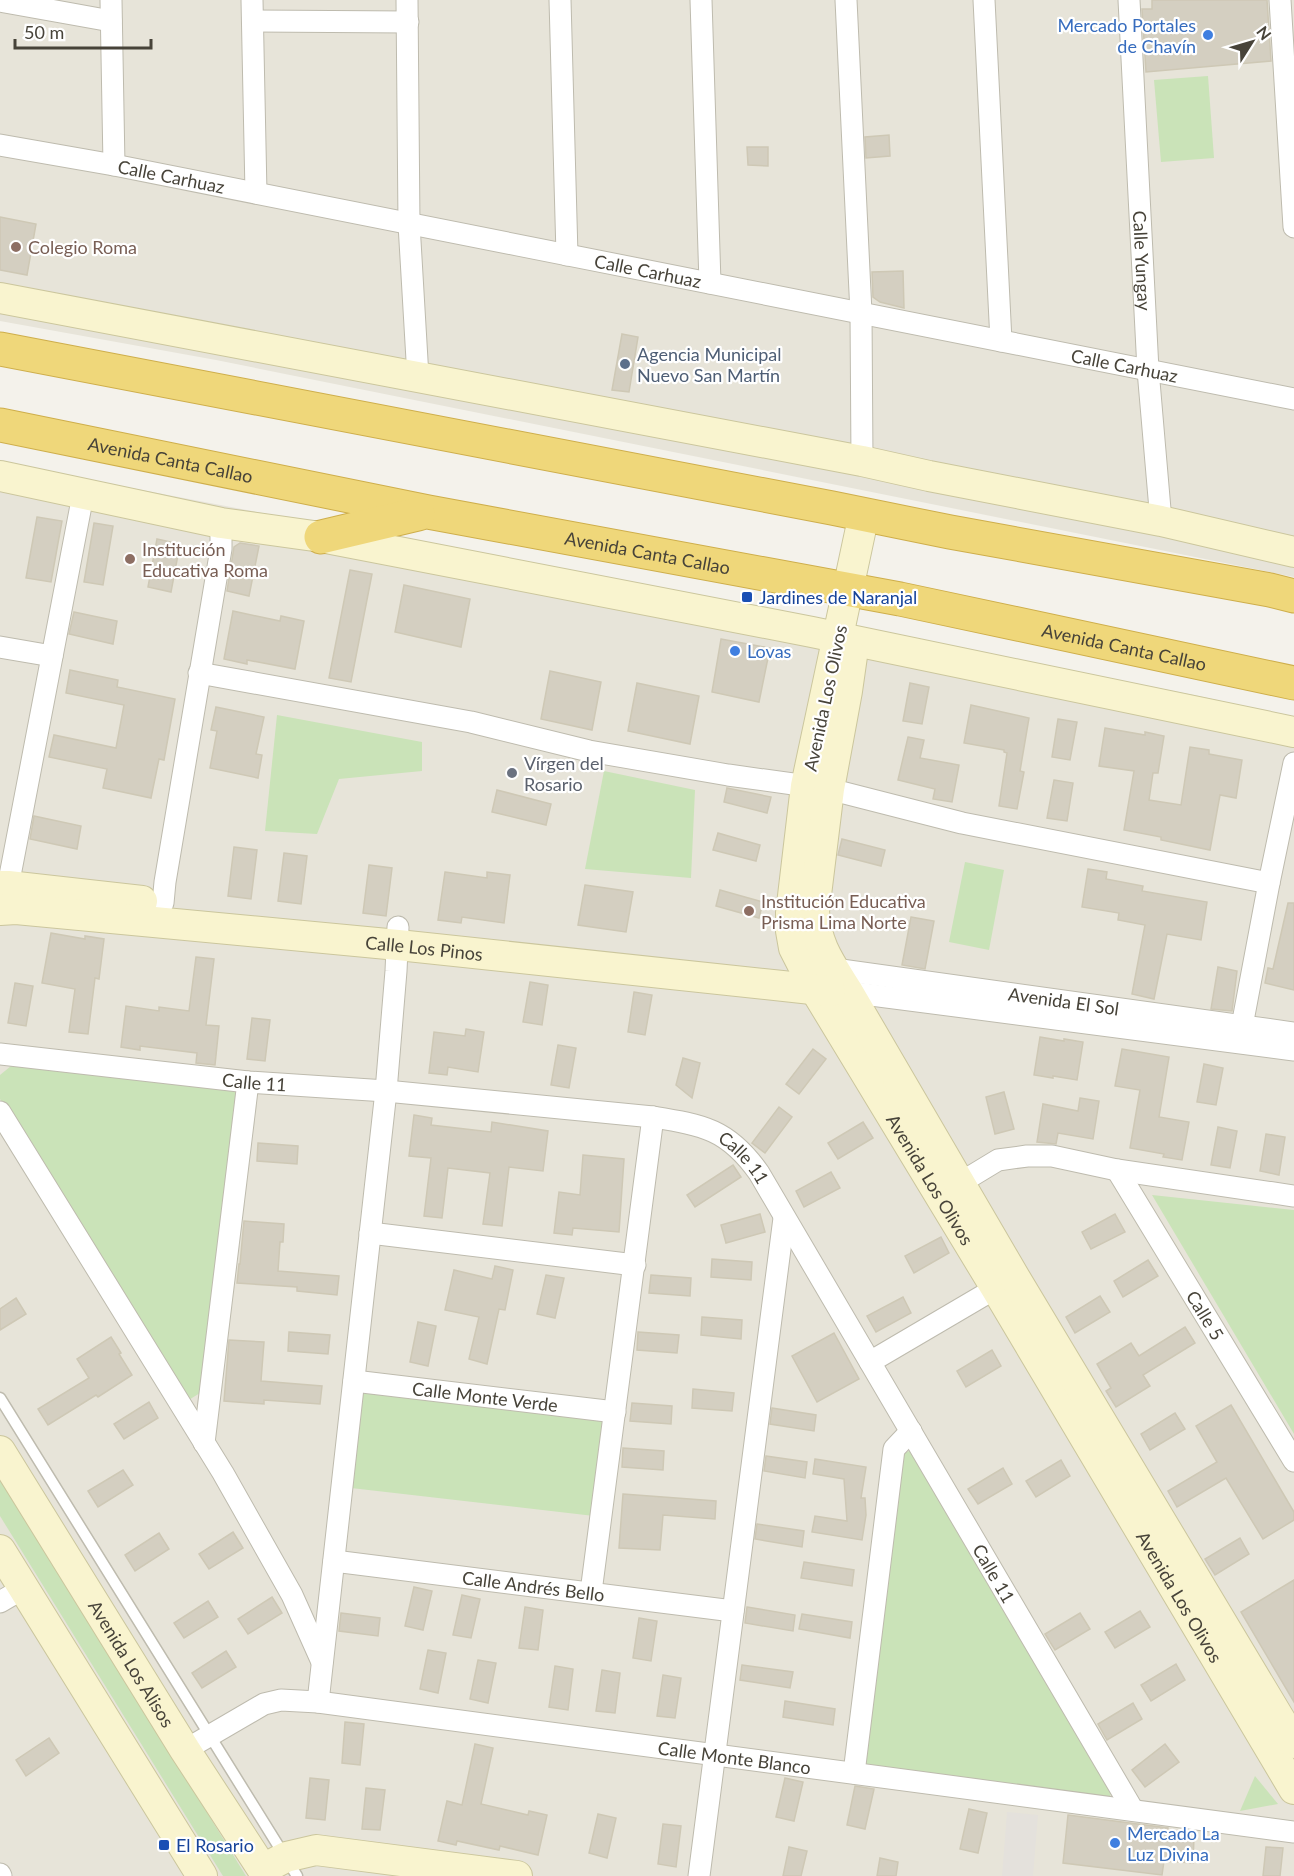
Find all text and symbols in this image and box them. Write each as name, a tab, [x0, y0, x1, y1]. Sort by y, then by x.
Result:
scale bar	[15, 12, 152, 50]
north arrow	[1222, 12, 1282, 72]
place label: Mercado Portales de Chavín	[1057, 14, 1196, 57]
text: 50 m	[24, 21, 64, 43]
text: N	[1253, 22, 1276, 43]
marker: Mercado Portales de Chavín	[1201, 28, 1215, 42]
street label: Calle Carhuaz	[116, 155, 226, 198]
street label: Calle Yungay	[1129, 210, 1156, 312]
place label: Colegio Roma	[28, 236, 137, 258]
marker: Colegio Roma	[9, 240, 23, 254]
street label: Calle Carhuaz	[593, 250, 703, 292]
place label: Agencia Municipal Nuevo San Martín	[637, 343, 782, 386]
street label: Calle Carhuaz	[1069, 344, 1180, 387]
marker: Agencia Municipal Nuevo San Martín	[618, 357, 632, 371]
street label: Avenida Canta Callao	[86, 432, 255, 487]
street label: Avenida Canta Callao	[563, 526, 732, 578]
place label: Institución Educativa Roma	[142, 538, 268, 581]
marker: Institución Educativa Roma	[123, 552, 137, 566]
place label: Jardines de Naranjal	[759, 586, 917, 608]
marker: Jardines de Naranjal	[740, 590, 754, 604]
street label: Avenida Canta Callao	[1040, 619, 1209, 675]
street label: Avenida Los Olivos	[799, 623, 851, 773]
place label: Lovas	[747, 640, 792, 662]
marker: Lovas	[728, 644, 742, 658]
place label: Vírgen del Rosario	[524, 752, 604, 795]
marker: Vírgen del Rosario	[505, 766, 519, 780]
place label: Institución Educativa Prisma Lima Norte	[761, 890, 926, 933]
marker: Institución Educativa Prisma Lima Norte	[742, 904, 756, 918]
street label: Calle Los Pinos	[364, 931, 484, 965]
street label: Avenida El Sol	[1007, 982, 1120, 1020]
street label: Calle 11	[221, 1068, 287, 1095]
street label: Avenida Los Olivos	[882, 1110, 978, 1249]
street label: Calle 11	[715, 1126, 774, 1188]
street label: Calle 5	[1182, 1286, 1229, 1344]
street label: Calle Monte Verde	[411, 1377, 559, 1416]
street label: Avenida Los Olivos	[1132, 1527, 1227, 1667]
street label: Calle 11	[968, 1540, 1020, 1607]
street label: Calle Andrés Bello	[461, 1566, 606, 1606]
street label: Avenida Los Alisos	[84, 1596, 179, 1731]
street label: Calle Monte Blanco	[657, 1736, 812, 1779]
place label: Mercado La Luz Divina	[1127, 1822, 1220, 1865]
place label: El Rosario	[176, 1834, 254, 1856]
marker: Mercado La Luz Divina	[1108, 1836, 1122, 1850]
marker: El Rosario	[157, 1838, 171, 1852]

